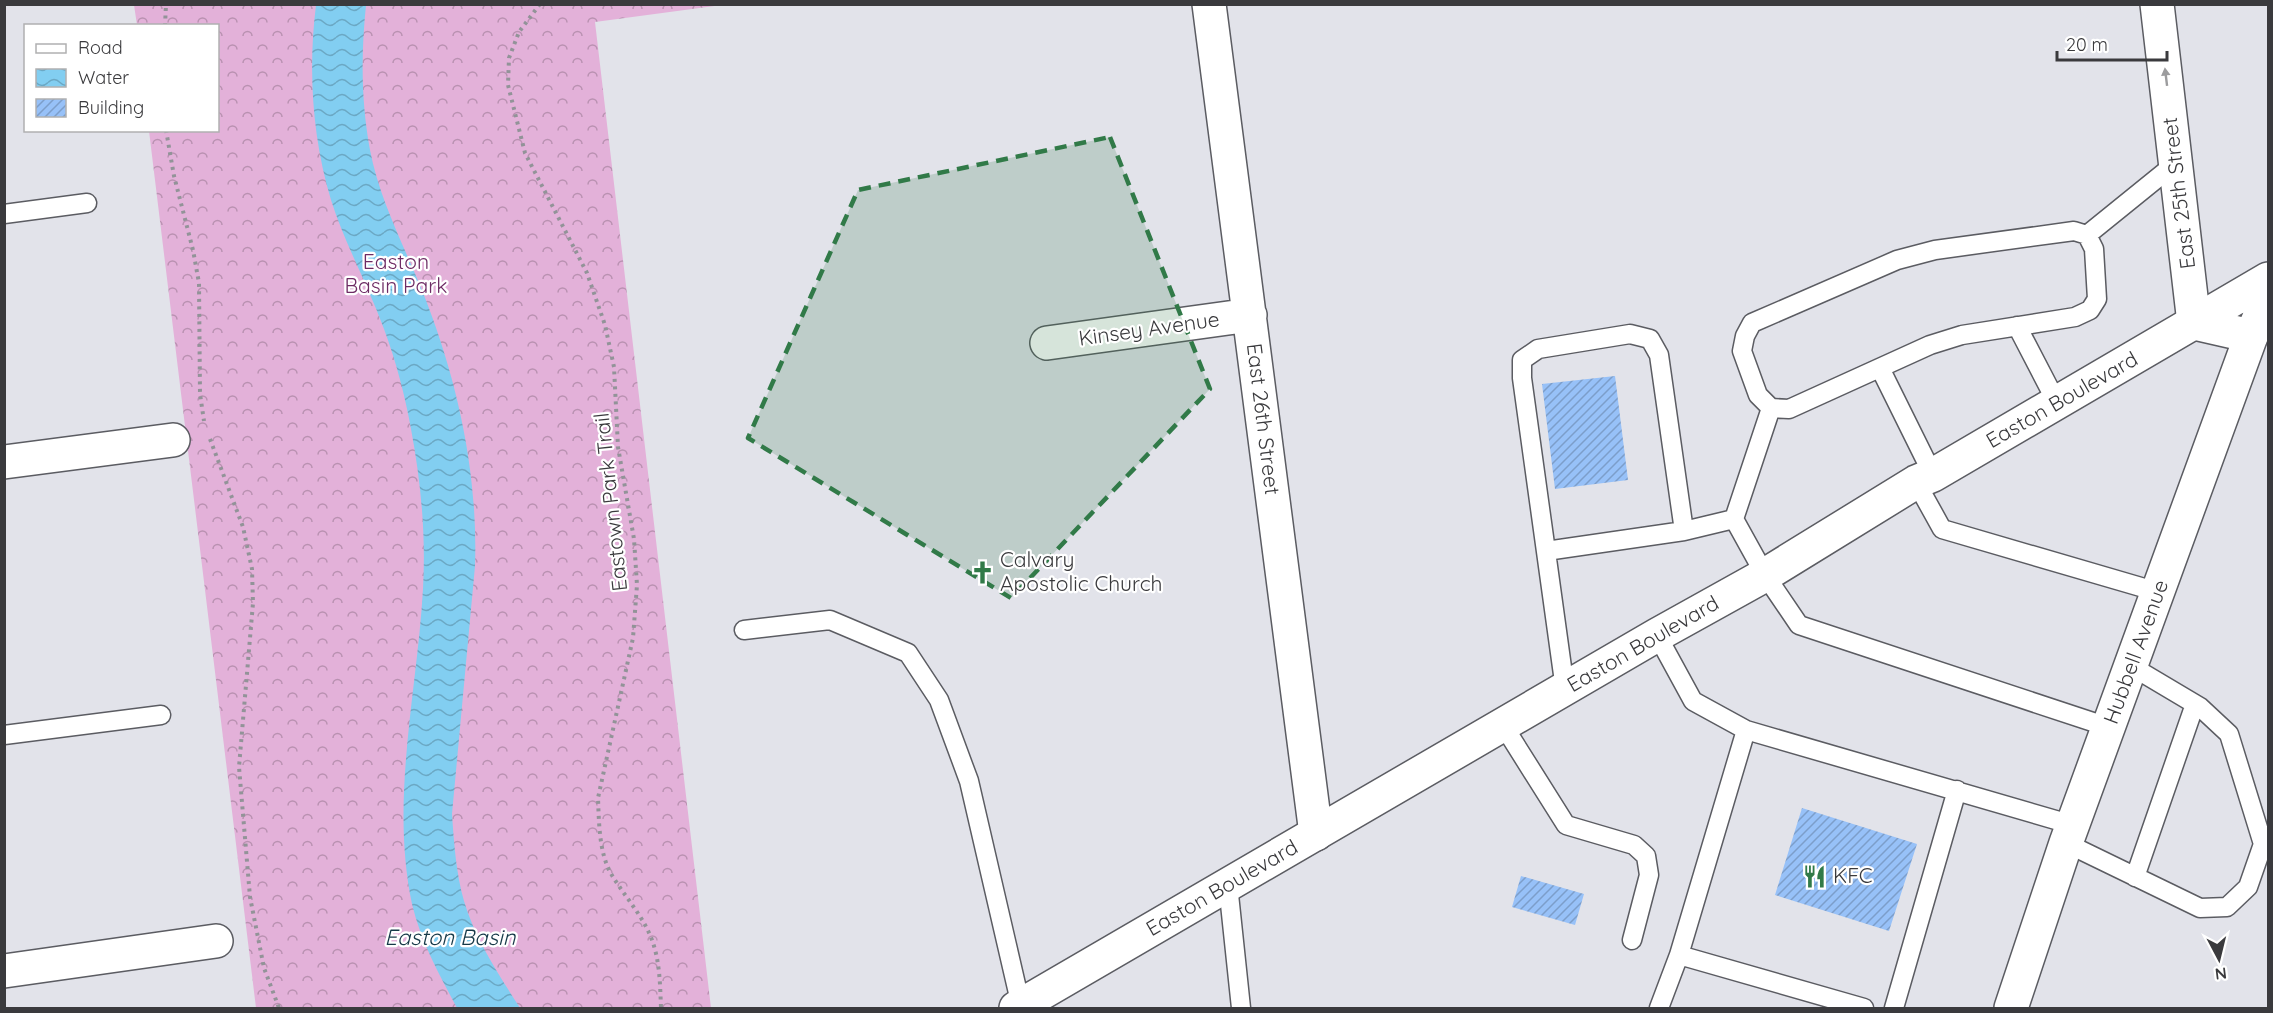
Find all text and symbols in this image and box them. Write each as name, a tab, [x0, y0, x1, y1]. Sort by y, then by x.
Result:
legend	[24, 24, 219, 132]
scale bar	[2057, 24, 2166, 62]
text: 20 m	[2066, 33, 2108, 56]
text: Road	[78, 36, 123, 59]
text: Water	[78, 66, 129, 89]
one-way arrow	[2161, 67, 2170, 86]
text: Building	[78, 96, 144, 119]
street label: East 25th Street	[2156, 116, 2200, 270]
park label: Easton Basin Park	[344, 248, 448, 298]
street label: Kinsey Avenue	[1077, 305, 1221, 351]
street label: East 26th Street	[1242, 342, 1286, 496]
street label: Easton Boulevard	[1981, 345, 2142, 453]
street label: Eastown Park Trail	[588, 412, 632, 593]
place label: Calvary Apostolic Church	[1000, 546, 1163, 596]
church icon: Calvary Apostolic Church	[969, 559, 995, 585]
street label: Hubbell Avenue	[2097, 576, 2173, 727]
street label: Easton Boulevard	[1562, 589, 1723, 697]
street label: Easton Boulevard	[1141, 833, 1302, 941]
place label: KFC	[1833, 862, 1873, 888]
restaurant icon: KFC	[1802, 863, 1828, 889]
water label: Easton Basin	[385, 923, 517, 951]
north arrow	[2189, 929, 2249, 989]
text: N	[2214, 963, 2228, 985]

